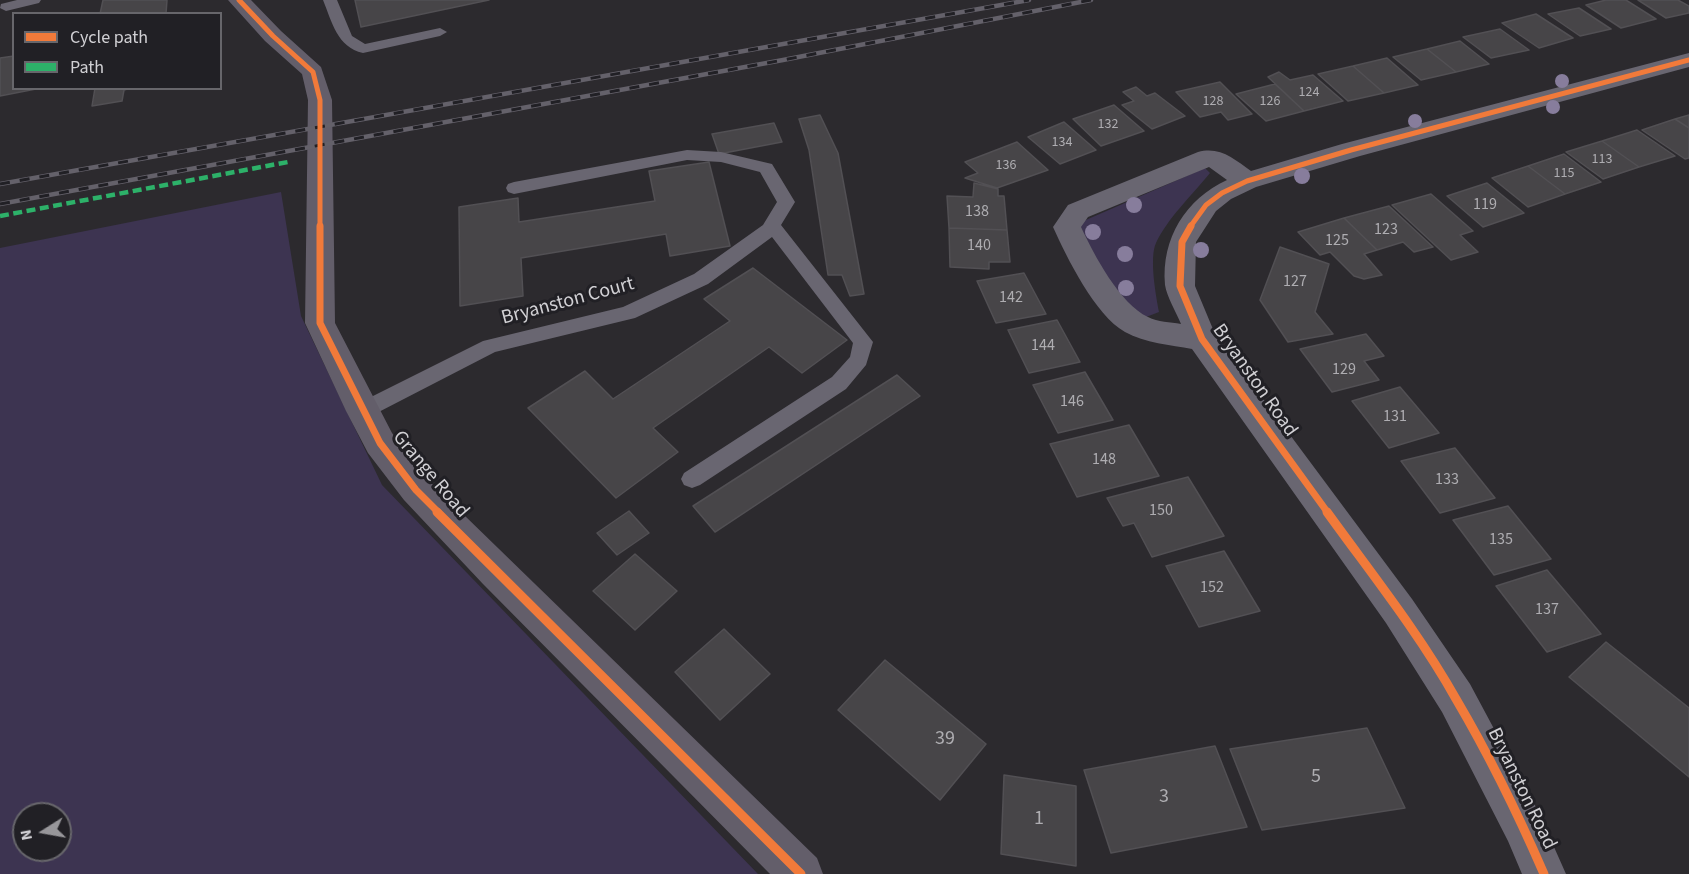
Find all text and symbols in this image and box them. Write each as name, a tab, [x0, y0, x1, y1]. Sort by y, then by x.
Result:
legend	[12, 12, 222, 90]
text: Cycle path	[70, 25, 148, 50]
text: Path	[70, 55, 104, 80]
house number: 124	[1299, 85, 1319, 101]
house number: 128	[1203, 94, 1223, 110]
house number: 126	[1260, 94, 1280, 110]
house number: 132	[1098, 117, 1118, 133]
house number: 134	[1052, 135, 1072, 151]
house number: 113	[1592, 152, 1612, 168]
house number: 136	[996, 158, 1016, 174]
house number: 115	[1554, 166, 1574, 182]
house number: 119	[1473, 195, 1497, 215]
house number: 138	[965, 202, 989, 222]
house number: 123	[1374, 220, 1398, 240]
house number: 125	[1325, 231, 1349, 251]
house number: 140	[967, 236, 991, 256]
house number: 127	[1283, 272, 1307, 292]
street label: Bryanston Court	[499, 273, 637, 331]
house number: 142	[999, 288, 1023, 308]
street label: Bryanston Road	[1206, 320, 1302, 442]
house number: 144	[1031, 336, 1055, 356]
house number: 129	[1332, 360, 1356, 380]
house number: 146	[1060, 392, 1084, 412]
house number: 131	[1383, 407, 1407, 427]
street label: Grange Road	[387, 427, 473, 523]
house number: 148	[1092, 450, 1116, 470]
house number: 133	[1435, 470, 1459, 490]
house number: 150	[1149, 501, 1173, 521]
house number: 135	[1489, 530, 1513, 550]
house number: 152	[1200, 578, 1224, 598]
house number: 137	[1535, 600, 1559, 620]
street label: Bryanston Road	[1481, 724, 1561, 854]
house number: 39	[935, 728, 955, 752]
house number: 5	[1311, 766, 1321, 790]
house number: 3	[1159, 786, 1169, 810]
north arrow	[12, 802, 72, 862]
house number: 1	[1034, 808, 1044, 832]
text: N	[14, 828, 38, 842]

